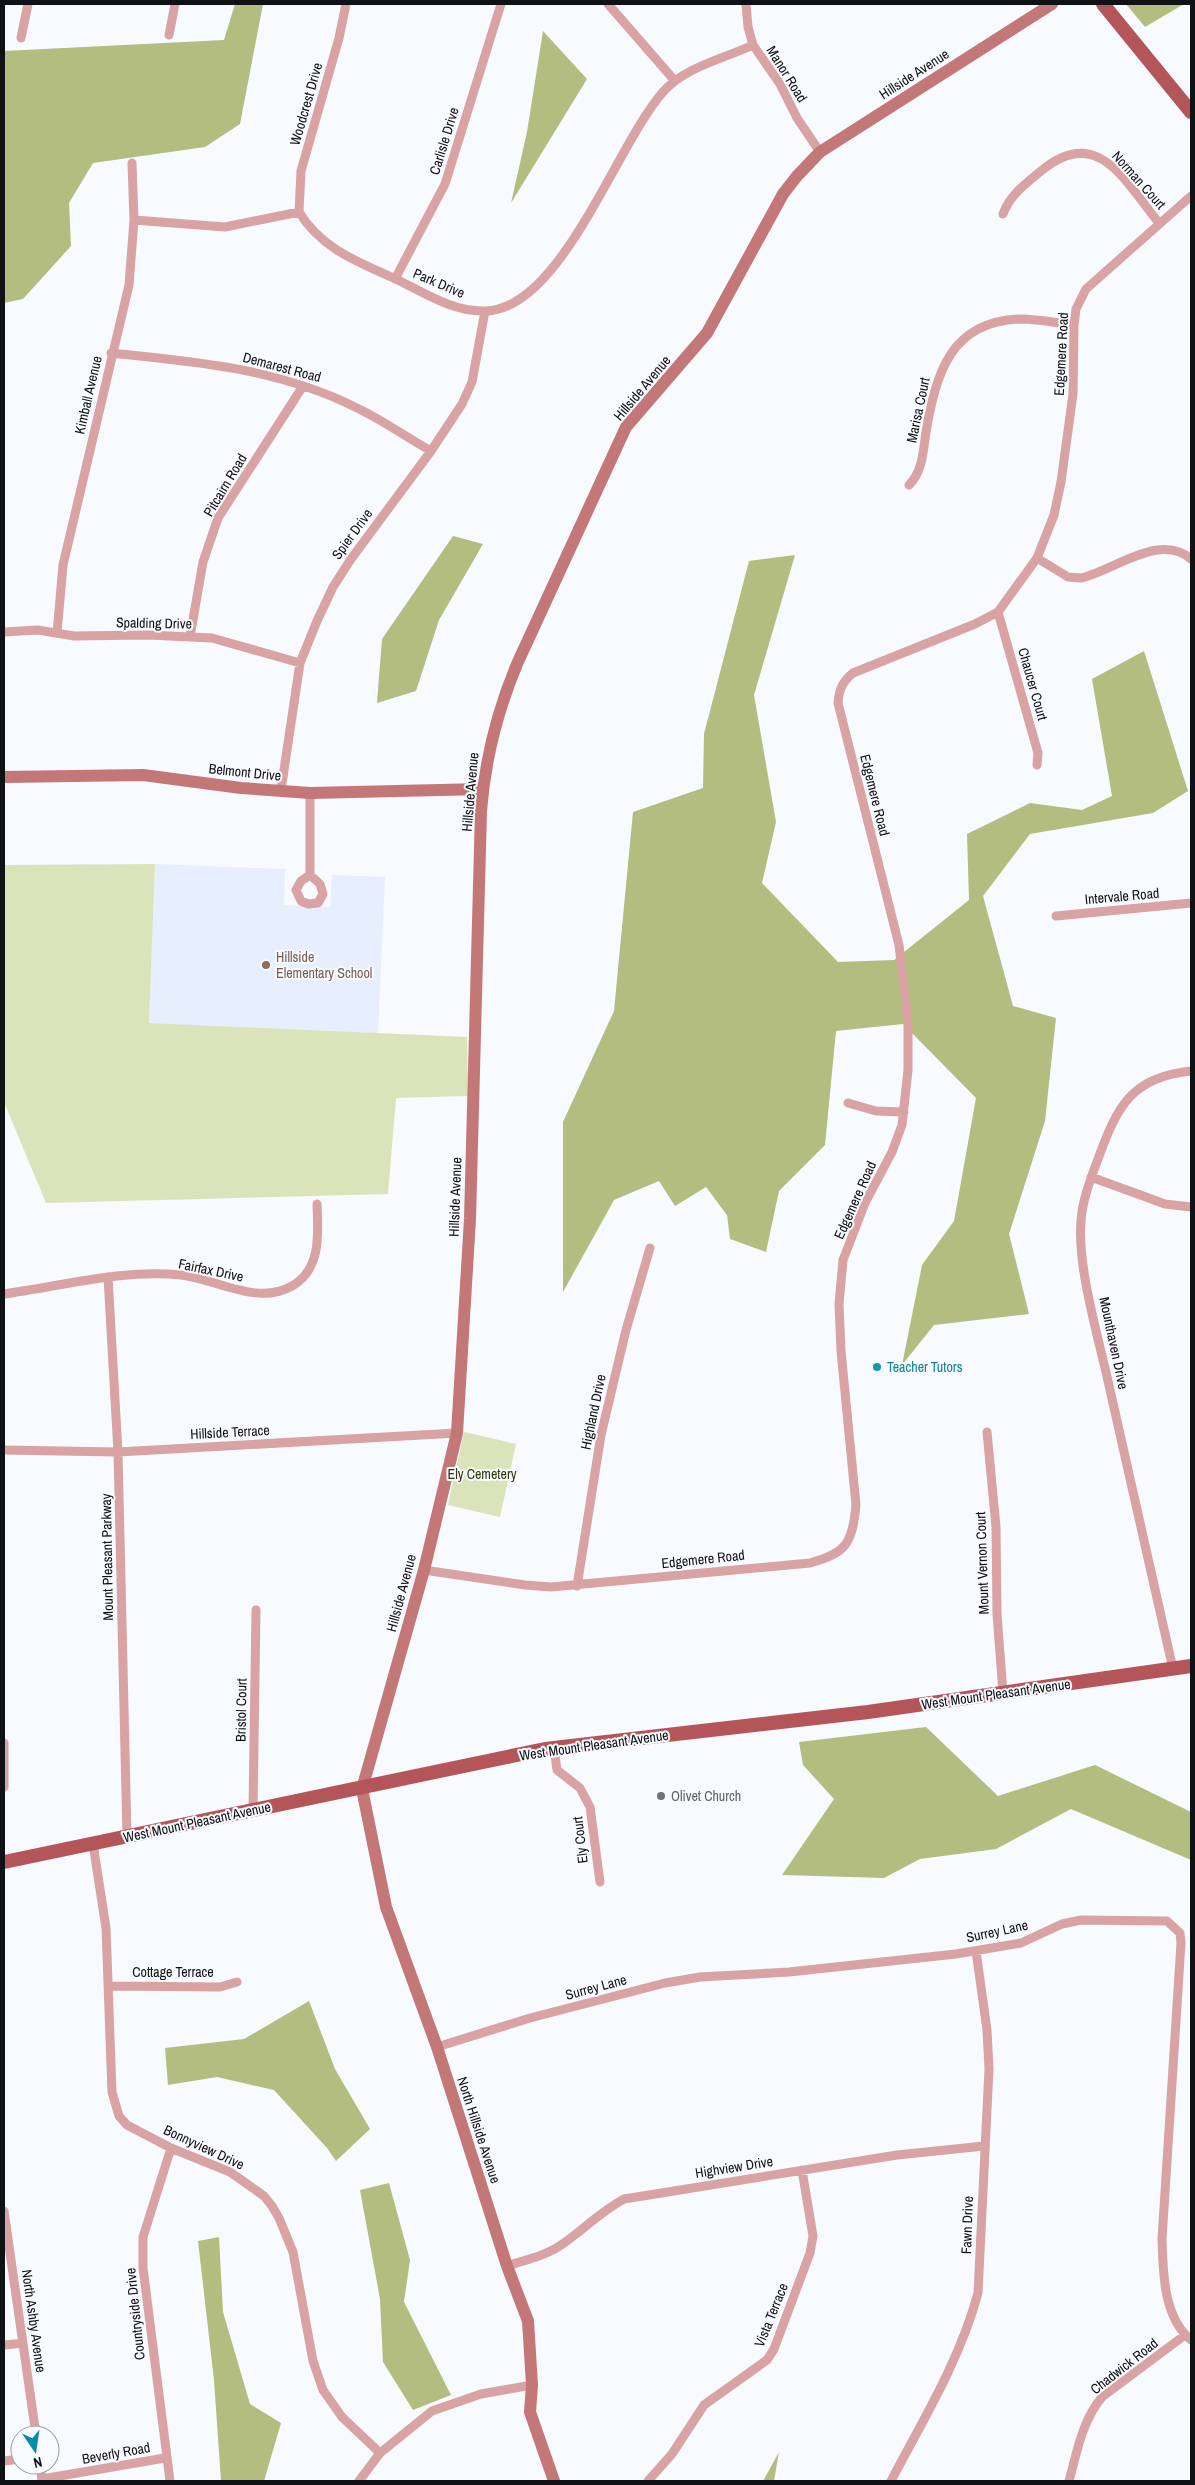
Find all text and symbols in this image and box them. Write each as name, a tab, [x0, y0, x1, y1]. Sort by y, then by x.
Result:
street label: Manor Road	[763, 42, 811, 106]
street label: Hillside Avenue	[876, 45, 952, 103]
street label: Woodcrest Drive	[286, 61, 326, 147]
street label: Carlisle Drive	[425, 105, 463, 177]
street label: Norman Court	[1108, 147, 1170, 213]
street label: Park Drive	[411, 264, 467, 302]
street label: Edgemere Road	[1050, 312, 1072, 396]
street label: Demarest Road	[241, 348, 323, 386]
street label: Hillside Avenue	[610, 352, 674, 424]
street label: Kimball Avenue	[70, 354, 106, 436]
street label: Marisa Court	[902, 376, 934, 444]
street label: Pitcairn Road	[199, 450, 251, 520]
street label: Spier Drive	[328, 505, 376, 563]
street label: Spalding Drive	[116, 613, 192, 633]
street label: Chaucer Court	[1014, 646, 1052, 722]
street label: Hillside Avenue	[458, 752, 482, 832]
street label: Edgemere Road	[856, 752, 894, 838]
street label: Belmont Drive	[208, 759, 282, 785]
street label: Intervale Road	[1084, 884, 1160, 908]
place label: Hillside Elementary School	[276, 948, 372, 982]
marker: Hillside Elementary School	[260, 959, 272, 971]
street label: Hillside Avenue	[445, 1157, 465, 1237]
street label: Edgemere Road	[830, 1158, 880, 1242]
street label: Fairfax Drive	[177, 1254, 245, 1286]
street label: Mounthaven Drive	[1095, 1295, 1133, 1391]
place label: Teacher Tutors	[887, 1358, 963, 1376]
marker: Teacher Tutors	[871, 1361, 883, 1373]
street label: Highland Drive	[576, 1373, 610, 1451]
street label: Hillside Terrace	[190, 1421, 270, 1443]
park label: Ely Cemetery	[448, 1465, 517, 1483]
street label: Mount Pleasant Parkway	[97, 1493, 117, 1621]
street label: Mount Vernon Court	[971, 1511, 993, 1615]
street label: Edgemere Road	[660, 1546, 746, 1572]
street label: Hillside Avenue	[382, 1552, 420, 1634]
street label: West Mount Pleasant Avenue	[920, 1675, 1072, 1713]
street label: Bristol Court	[231, 1678, 251, 1742]
street label: West Mount Pleasant Avenue	[518, 1726, 670, 1764]
place label: Olivet Church	[671, 1787, 741, 1805]
marker: Olivet Church	[655, 1790, 667, 1802]
street label: West Mount Pleasant Avenue	[122, 1798, 272, 1846]
street label: Ely Court	[568, 1815, 592, 1865]
street label: Surrey Lane	[965, 1916, 1029, 1946]
street label: Cottage Terrace	[132, 1963, 214, 1981]
street label: Surrey Lane	[563, 1970, 629, 2004]
street label: North Hillside Avenue	[453, 2075, 505, 2185]
street label: Bonnyview Drive	[161, 2121, 247, 2173]
street label: Highview Drive	[694, 2152, 774, 2182]
street label: Fawn Drive	[957, 2196, 977, 2254]
street label: Countryside Drive	[121, 2267, 149, 2361]
street label: North Ashby Avenue	[18, 2268, 50, 2374]
street label: Vista Terrace	[750, 2280, 792, 2350]
street label: Chadwick Road	[1087, 2334, 1161, 2398]
north arrow	[10, 2425, 60, 2475]
street label: Beverly Road	[80, 2438, 152, 2468]
text: N	[32, 2453, 44, 2472]

